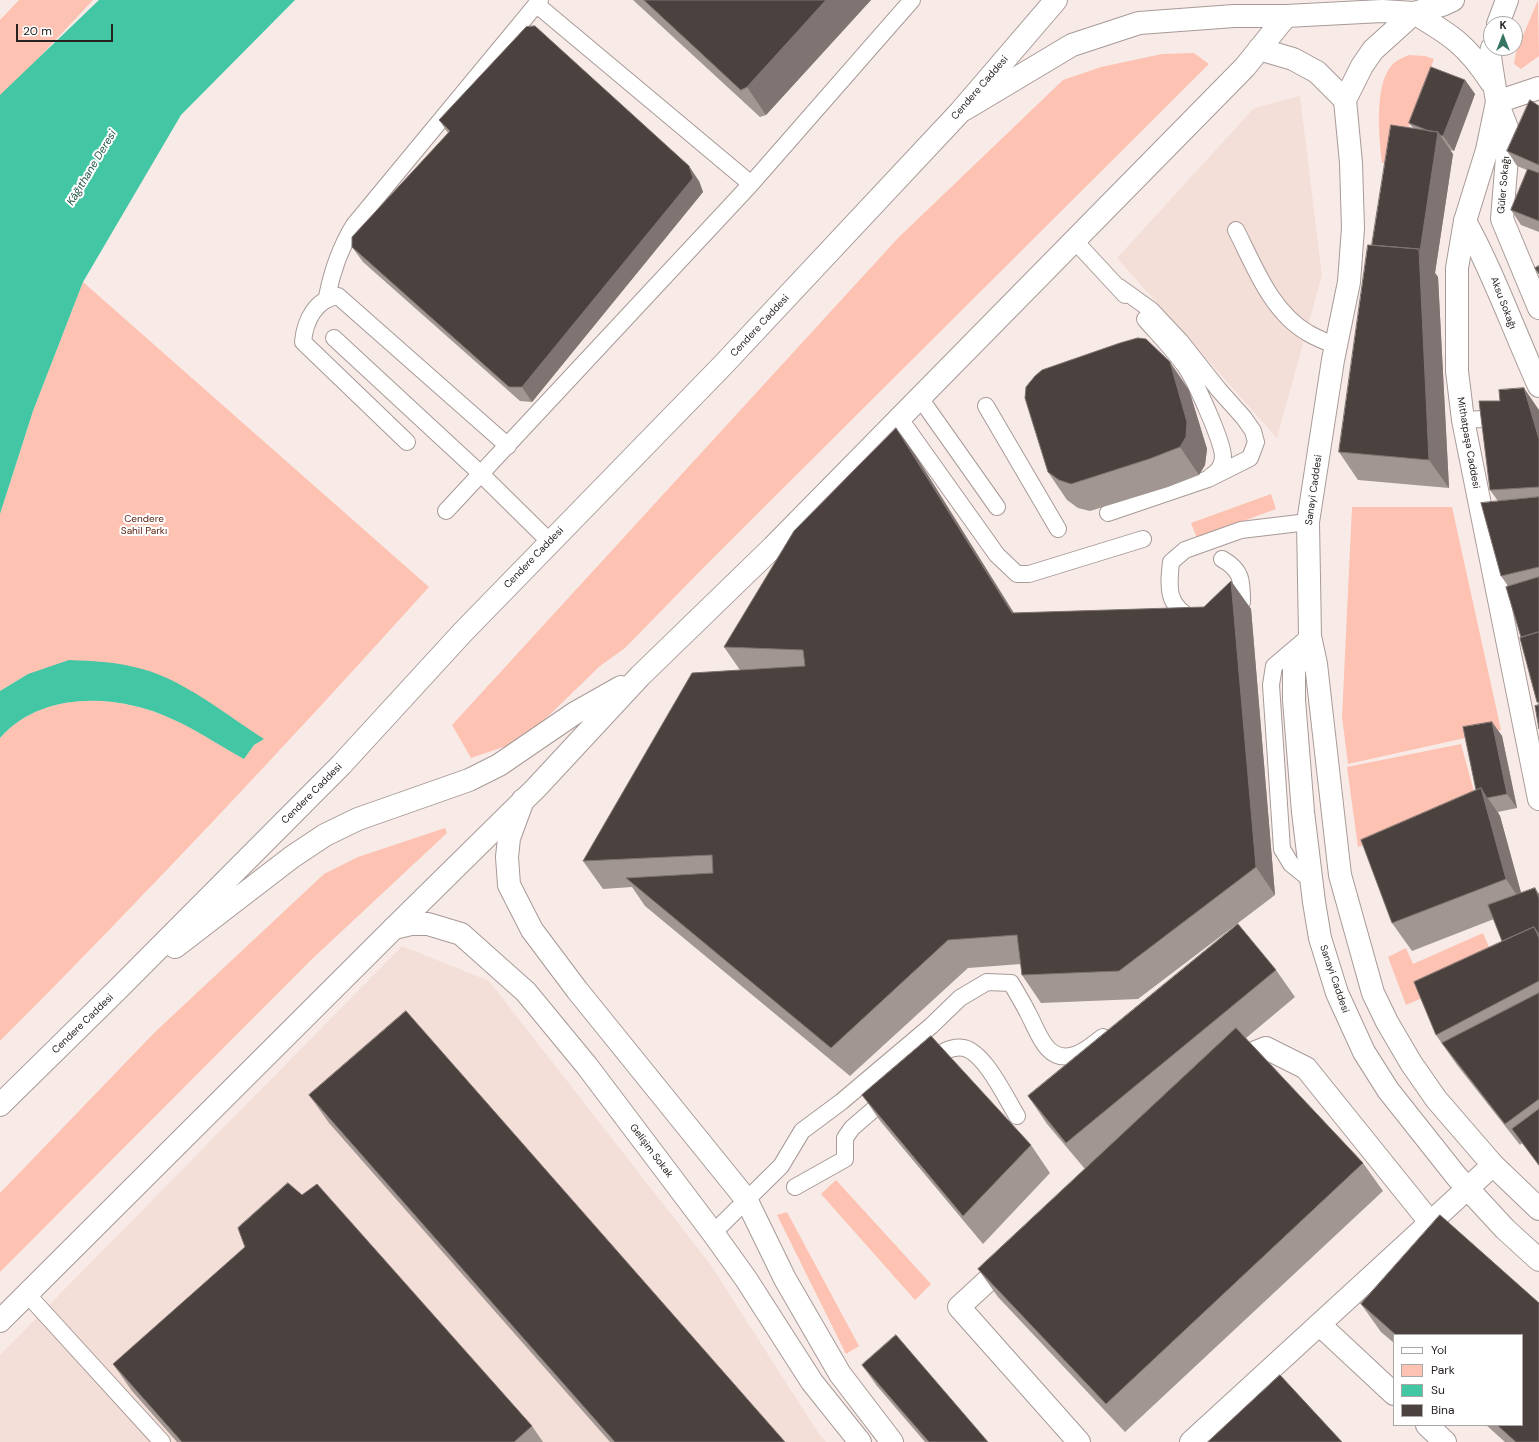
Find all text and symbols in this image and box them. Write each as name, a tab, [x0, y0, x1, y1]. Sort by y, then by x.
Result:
scale bar	[18, 16, 115, 42]
north arrow	[1483, 16, 1523, 56]
text: K	[1499, 18, 1507, 32]
text: 20 m	[23, 23, 52, 39]
street label: Cendere Caddesi	[949, 54, 1011, 122]
water label: Kâğıthane Deresi	[64, 128, 120, 208]
street label: Güler Sokağı	[1496, 156, 1512, 214]
street label: Aksu Sokağı	[1488, 275, 1518, 331]
street label: Cendere Caddesi	[728, 292, 792, 360]
street label: Mithatpaşa Caddesi	[1454, 396, 1482, 490]
street label: Sanayi Caddesi	[1303, 454, 1325, 526]
park label: Cendere Sahil Parkı	[121, 513, 167, 536]
street label: Cendere Caddesi	[502, 525, 566, 591]
street label: Cendere Caddesi	[279, 761, 345, 827]
street label: Sanayi Caddesi	[1317, 943, 1351, 1015]
street label: Cendere Caddesi	[50, 992, 116, 1056]
street label: Gelişim Sokak	[627, 1122, 675, 1180]
legend	[1393, 1334, 1523, 1426]
text: Yol	[1431, 1342, 1447, 1358]
text: Park	[1431, 1362, 1455, 1378]
text: Su	[1431, 1382, 1445, 1398]
text: Bina	[1431, 1402, 1455, 1418]

